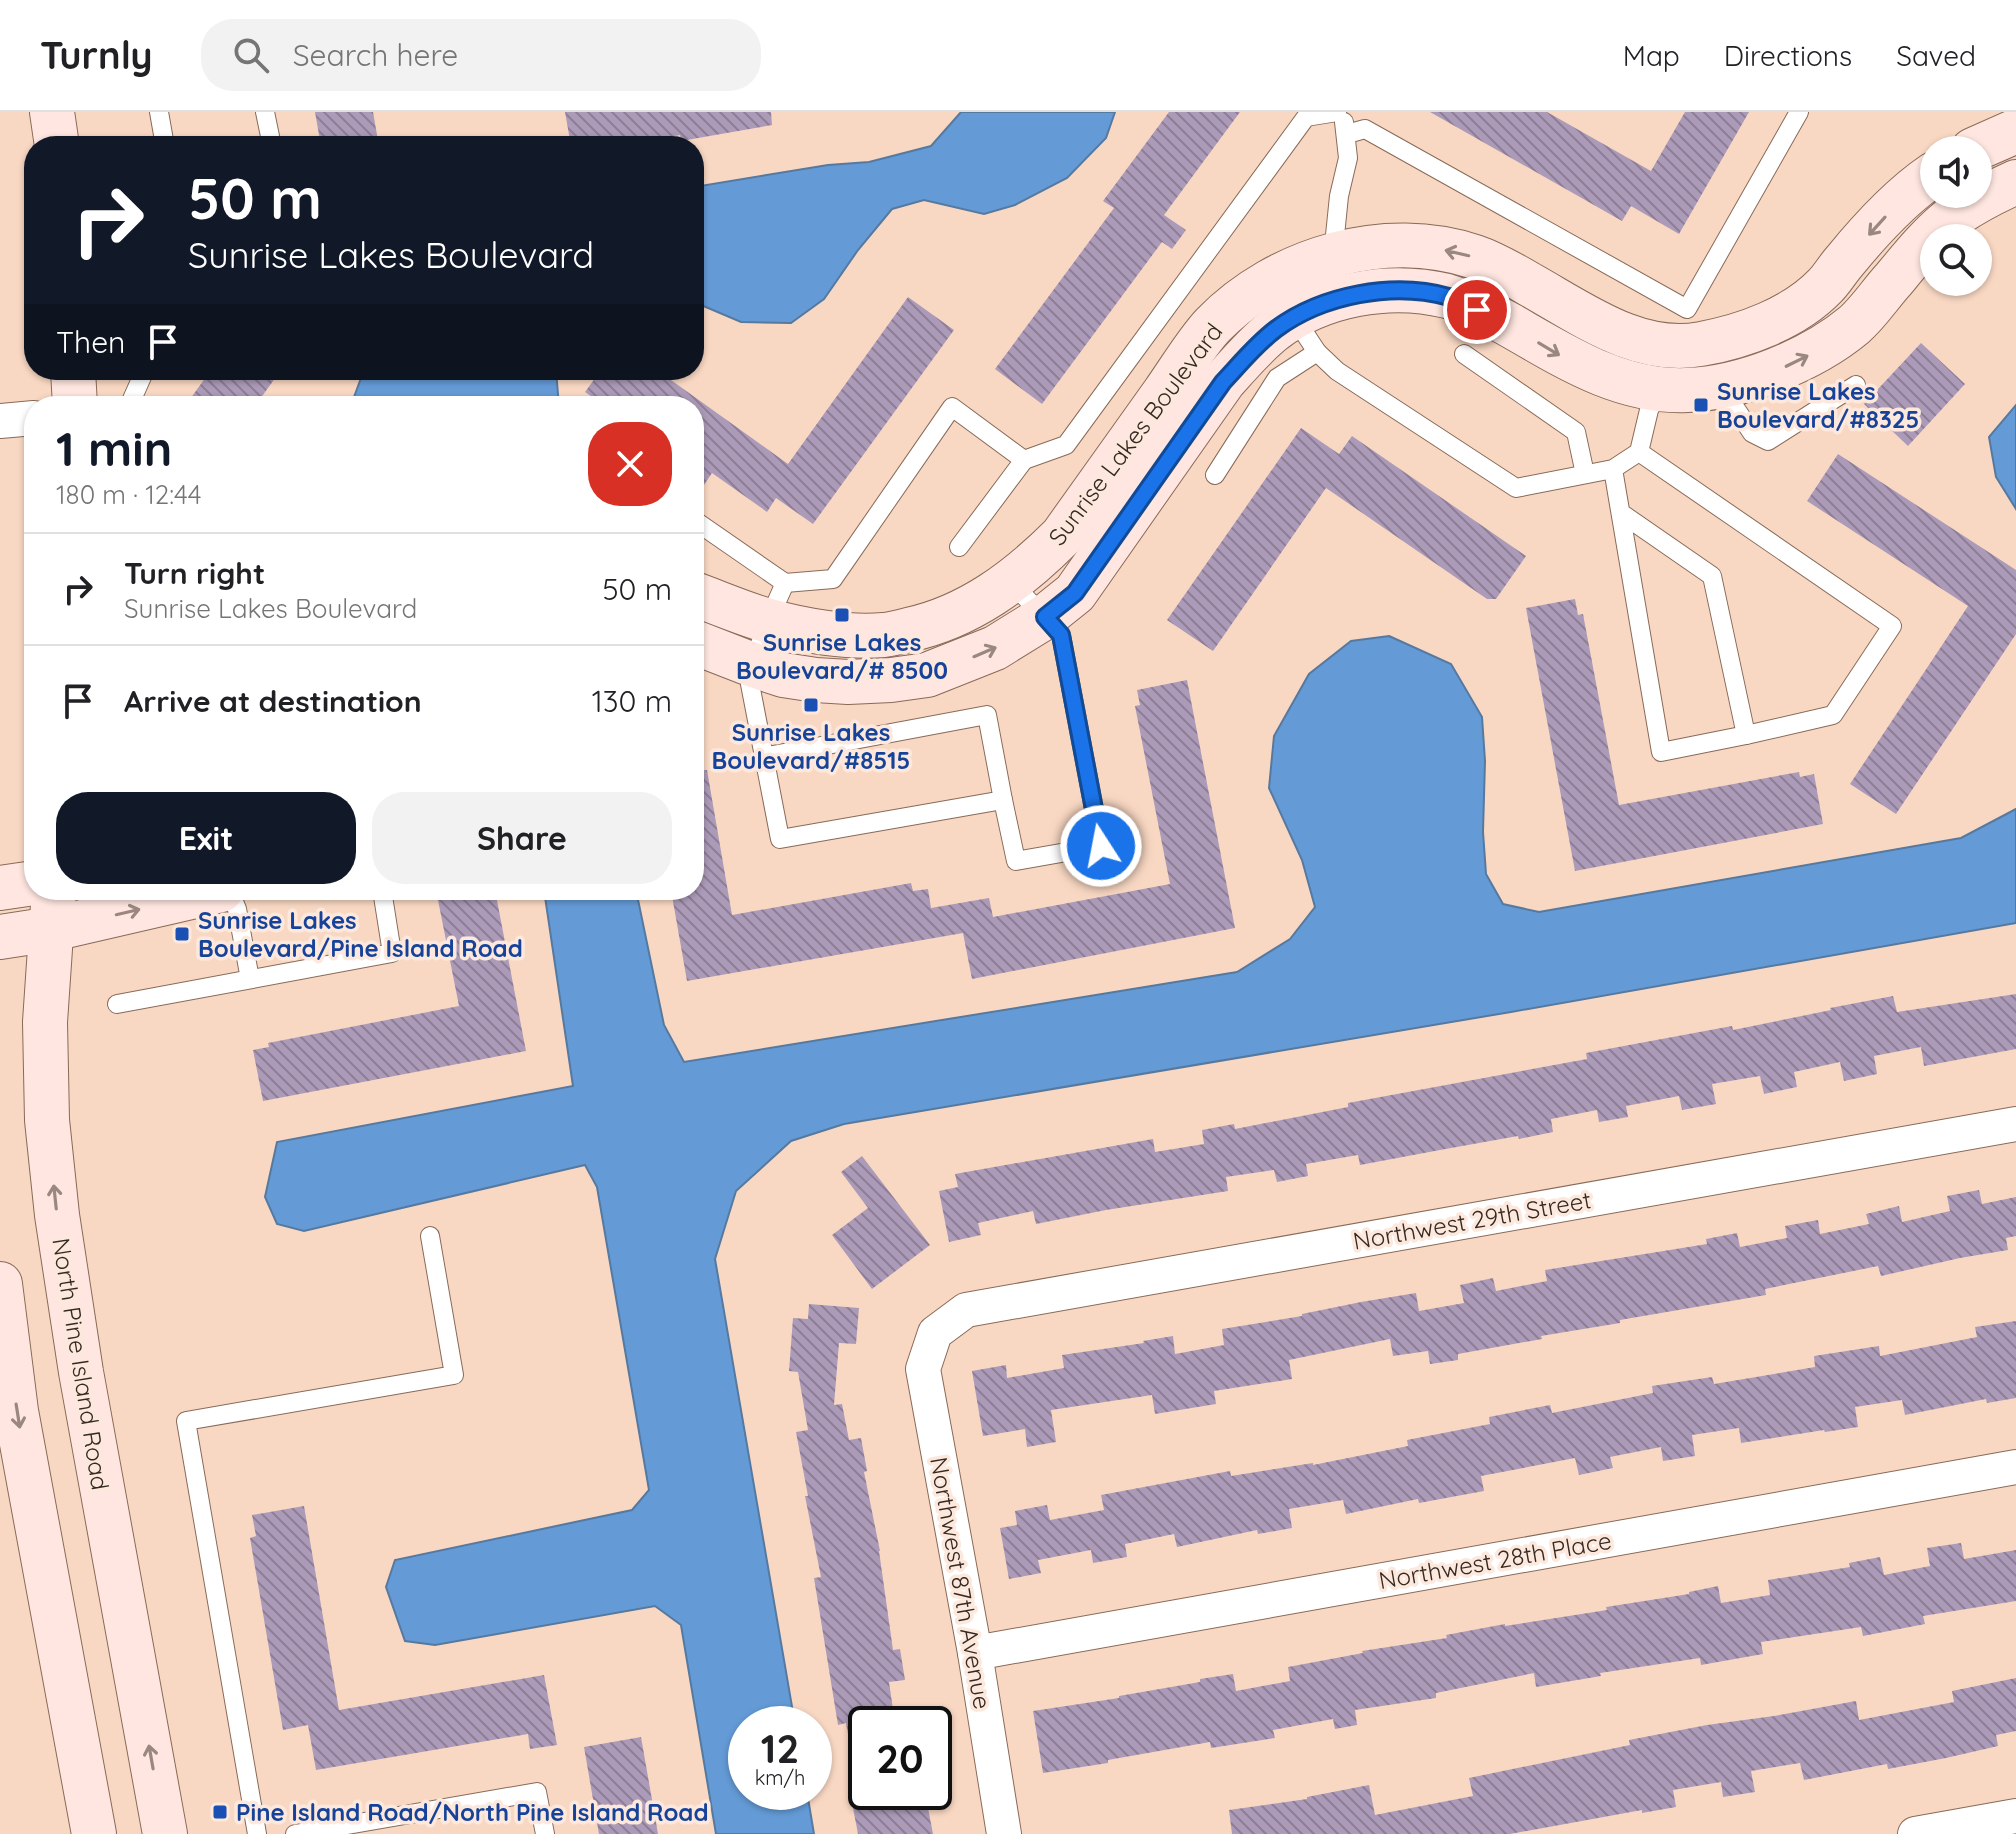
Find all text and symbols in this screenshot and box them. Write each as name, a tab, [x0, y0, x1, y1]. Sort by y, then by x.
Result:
search box	[201, 19, 761, 91]
text: Turnly	[40, 31, 153, 79]
icon: search	[229, 33, 273, 77]
text: Search here	[293, 36, 458, 74]
text: Map	[1623, 38, 1680, 73]
text: Directions	[1724, 38, 1852, 73]
text: Saved	[1896, 38, 1976, 73]
map controls	[1920, 136, 1992, 296]
button: sound	[1920, 136, 1992, 208]
text: 50 m	[188, 163, 322, 233]
icon: right	[56, 168, 160, 272]
one-way arrow	[1868, 215, 1886, 235]
button: search	[1920, 224, 1992, 296]
text: Sunrise Lakes Boulevard	[188, 232, 594, 277]
one-way arrow	[1444, 244, 1470, 259]
pin	[1443, 276, 1511, 344]
icon: arrive	[1455, 288, 1499, 332]
street label: Sunrise Lakes Boulevard	[1042, 317, 1228, 551]
icon: arrive	[141, 320, 185, 364]
text: Then	[56, 323, 125, 361]
one-way arrow	[1537, 341, 1560, 357]
one-way arrow	[1784, 353, 1808, 368]
place label: Sunrise Lakes Boulevard/#8325	[1717, 376, 1919, 434]
marker: Sunrise Lakes Boulevard/#8325	[1692, 396, 1710, 414]
text: 1 min	[56, 418, 172, 478]
button: close	[588, 422, 672, 506]
text: 180 m · 12:44	[56, 478, 202, 511]
text: Turn right	[124, 554, 265, 592]
icon: right	[56, 567, 100, 611]
text: 50 m	[602, 570, 672, 608]
text: Sunrise Lakes Boulevard	[124, 592, 417, 625]
marker: Sunrise Lakes Boulevard/# 8500	[833, 606, 851, 624]
place label: Sunrise Lakes Boulevard/# 8500	[736, 627, 948, 685]
one-way arrow	[972, 644, 997, 659]
icon: arrive	[56, 679, 100, 723]
text: Arrive at destination	[124, 682, 422, 720]
text: 130 m	[592, 682, 672, 720]
marker: Sunrise Lakes Boulevard/#8515	[802, 696, 820, 714]
place label: Sunrise Lakes Boulevard/#8515	[712, 717, 910, 775]
button: Exit	[56, 792, 356, 884]
button: Share	[372, 792, 672, 884]
position arrow	[1059, 804, 1143, 888]
one-way arrow	[115, 904, 141, 919]
place label: Sunrise Lakes Boulevard/Pine Island Road	[198, 905, 523, 963]
marker: Sunrise Lakes Boulevard/Pine Island Road	[173, 925, 191, 943]
street label: Northwest 29th Street	[1351, 1184, 1593, 1256]
one-way arrow	[47, 1185, 62, 1211]
street label: North Pine Island Road	[46, 1236, 116, 1492]
one-way arrow	[11, 1403, 26, 1429]
street label: Northwest 87th Avenue	[924, 1455, 998, 1711]
street label: Northwest 28th Place	[1376, 1525, 1614, 1595]
speed limit sign: 20	[848, 1706, 952, 1810]
text: 12	[761, 1723, 799, 1773]
one-way arrow	[142, 1745, 157, 1770]
text: km/h	[755, 1765, 805, 1790]
place label: Pine Island Road/North Pine Island Road	[236, 1797, 709, 1827]
marker: Pine Island Road/North Pine Island Road	[211, 1803, 229, 1821]

